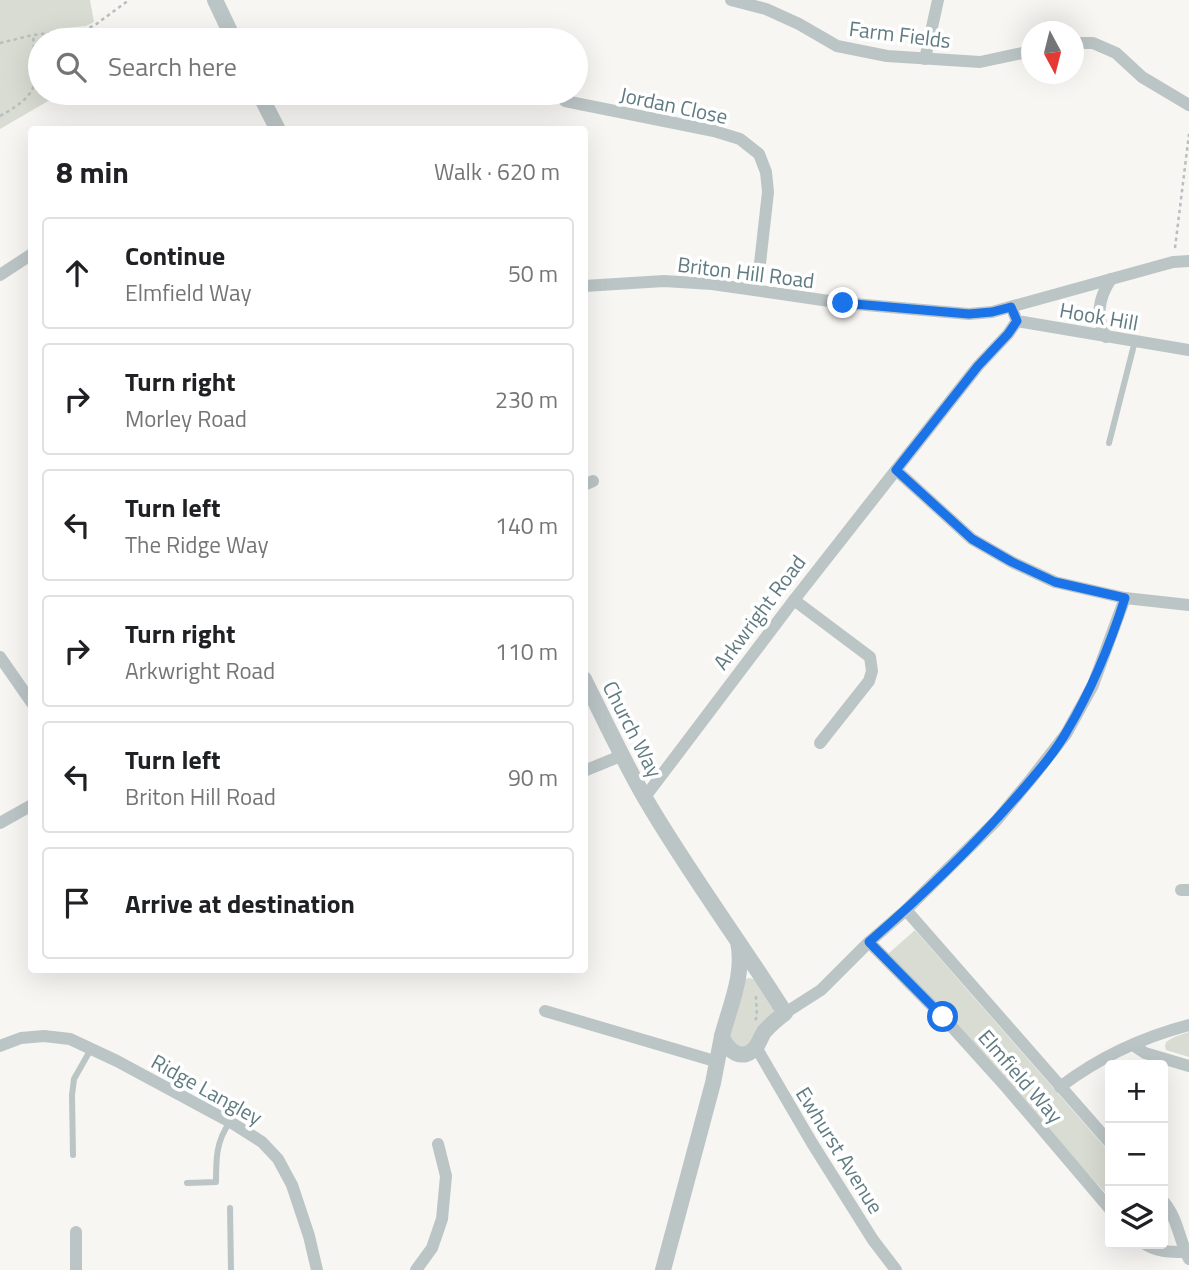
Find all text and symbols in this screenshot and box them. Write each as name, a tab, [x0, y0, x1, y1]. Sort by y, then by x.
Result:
street label: Farm Fields	[847, 12, 953, 56]
north arrow	[1021, 21, 1084, 84]
search box	[28, 28, 588, 105]
text: Search here	[108, 47, 237, 86]
icon: search	[52, 48, 90, 86]
street label: Jordan Close	[617, 78, 731, 132]
text: 8 min	[56, 149, 129, 195]
text: Walk · 620 m	[434, 154, 560, 189]
text: Continue	[125, 236, 225, 275]
street label: Briton Hill Road	[676, 248, 816, 296]
icon: ahead	[58, 254, 96, 292]
text: 50 m	[508, 256, 558, 291]
text: Elmfield Way	[125, 275, 252, 310]
route end	[827, 287, 858, 318]
street label: Hook Hill	[1057, 293, 1141, 339]
text: Turn right	[125, 362, 236, 401]
icon: right	[58, 380, 96, 418]
text: 230 m	[495, 382, 558, 417]
text: Morley Road	[125, 401, 247, 436]
text: Turn left	[125, 488, 220, 527]
icon: left	[58, 506, 96, 544]
text: 140 m	[495, 508, 558, 543]
text: The Ridge Way	[125, 527, 269, 562]
street label: Arkwright Road	[705, 548, 813, 676]
text: Turn right	[125, 614, 236, 653]
icon: right	[58, 632, 96, 670]
text: 110 m	[495, 634, 558, 669]
text: Arkwright Road	[125, 653, 275, 688]
street label: Church Way	[595, 675, 671, 783]
text: Turn left	[125, 740, 220, 779]
icon: left	[58, 758, 96, 796]
text: 90 m	[508, 760, 558, 795]
text: Briton Hill Road	[125, 779, 276, 814]
icon: arrive	[58, 884, 96, 922]
text: Arrive at destination	[125, 884, 355, 923]
route start	[927, 1001, 958, 1032]
street label: Elmfield Way	[971, 1022, 1071, 1130]
street label: Ridge Langley	[146, 1045, 268, 1133]
map controls	[1105, 1060, 1168, 1249]
button: +	[1105, 1060, 1168, 1123]
street label: Ewhurst Avenue	[788, 1080, 892, 1220]
button: −	[1105, 1123, 1168, 1186]
button: layers	[1105, 1186, 1168, 1249]

